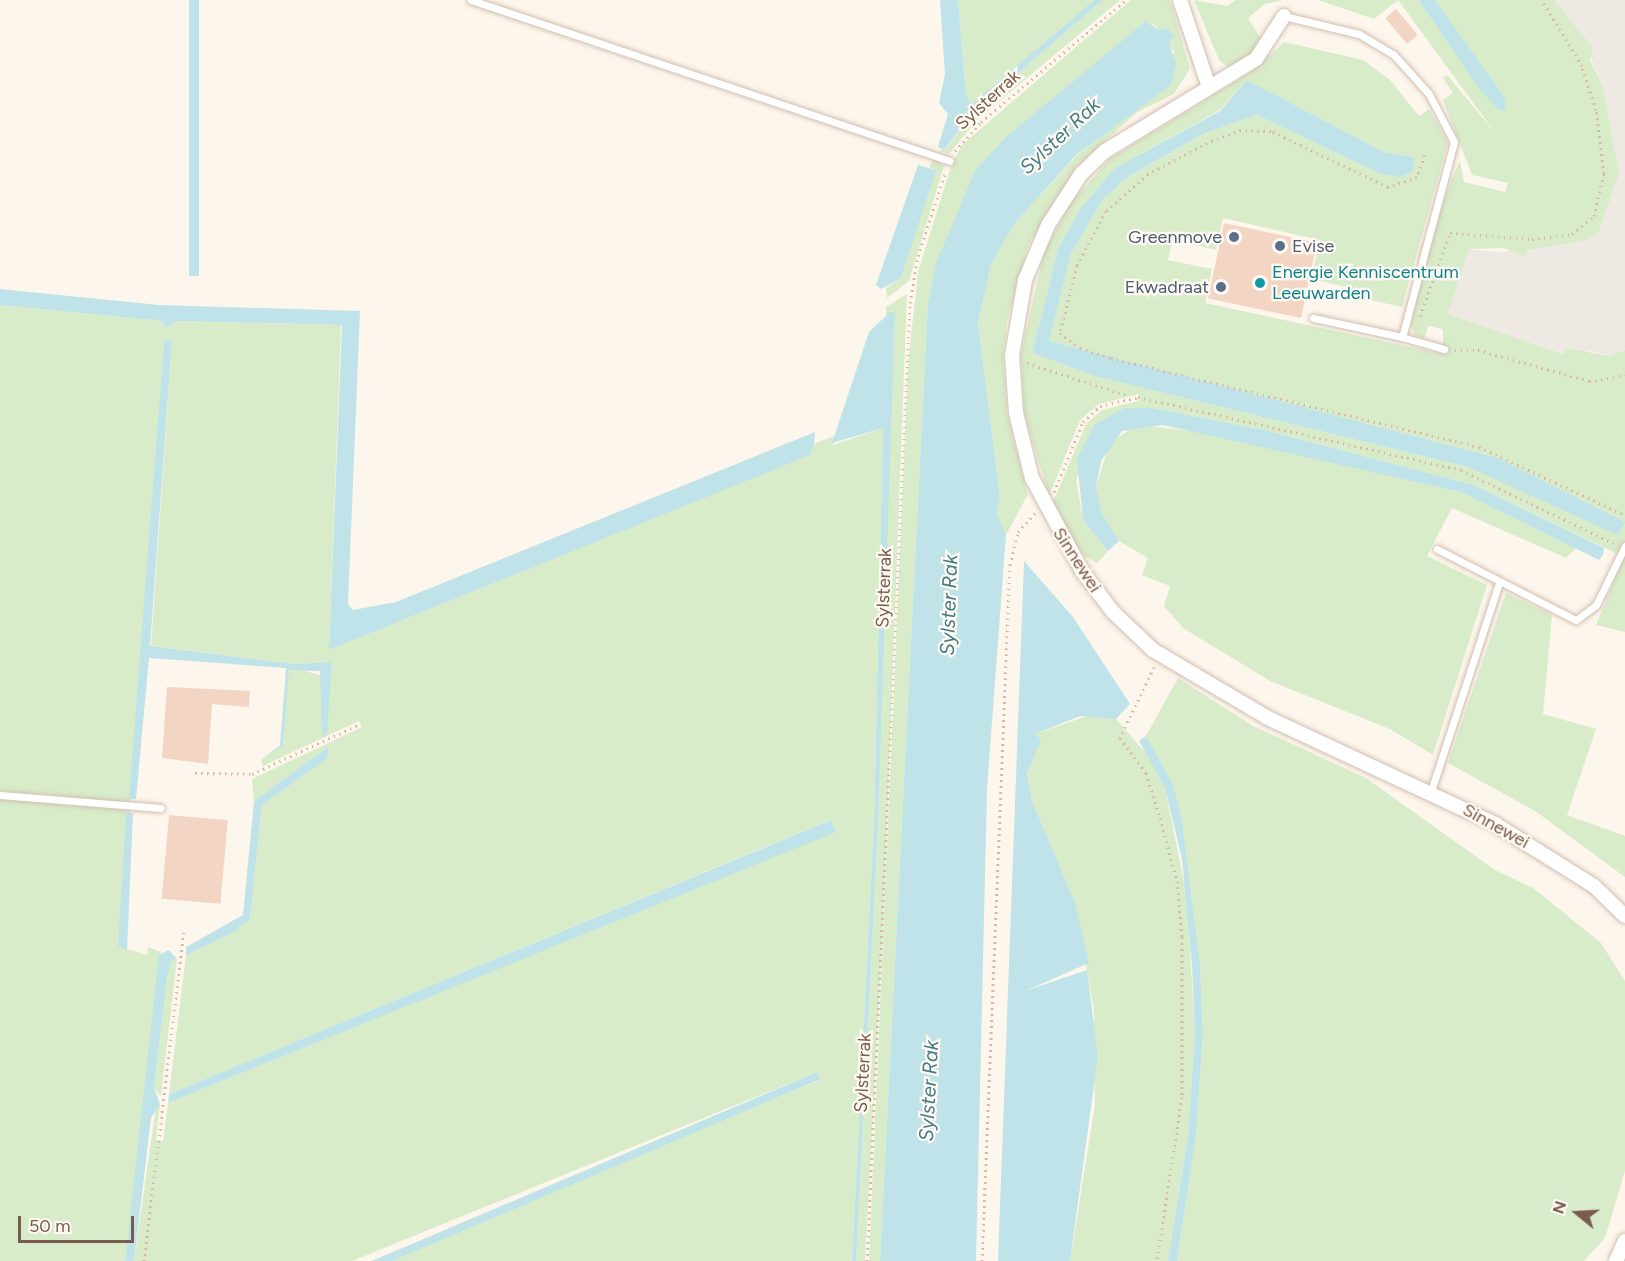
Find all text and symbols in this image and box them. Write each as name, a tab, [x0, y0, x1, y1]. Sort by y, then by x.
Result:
street label: Sylsterrak	[951, 65, 1025, 135]
water label: Sylster Rak	[1015, 93, 1105, 179]
place label: Greenmove	[1128, 226, 1222, 248]
marker: Greenmove	[1227, 230, 1241, 244]
place label: Evise	[1292, 235, 1334, 257]
marker: Evise	[1273, 239, 1287, 253]
place label: Energie Kenniscentrum Leeuwarden	[1272, 262, 1459, 304]
place label: Ekwadraat	[1125, 276, 1209, 298]
marker: Energie Kenniscentrum Leeuwarden	[1253, 276, 1267, 290]
marker: Ekwadraat	[1214, 280, 1228, 294]
street label: Sinnewei	[1048, 524, 1106, 596]
street label: Sylsterrak	[872, 548, 896, 628]
water label: Sylster Rak	[935, 554, 963, 656]
street label: Sinnewei	[1459, 799, 1533, 853]
street label: Sylsterrak	[850, 1033, 876, 1113]
water label: Sylster Rak	[914, 1040, 944, 1142]
north arrow	[1547, 1183, 1607, 1243]
text: N	[1548, 1198, 1570, 1216]
scale bar	[21, 1204, 136, 1242]
text: 50 m	[29, 1215, 71, 1237]

